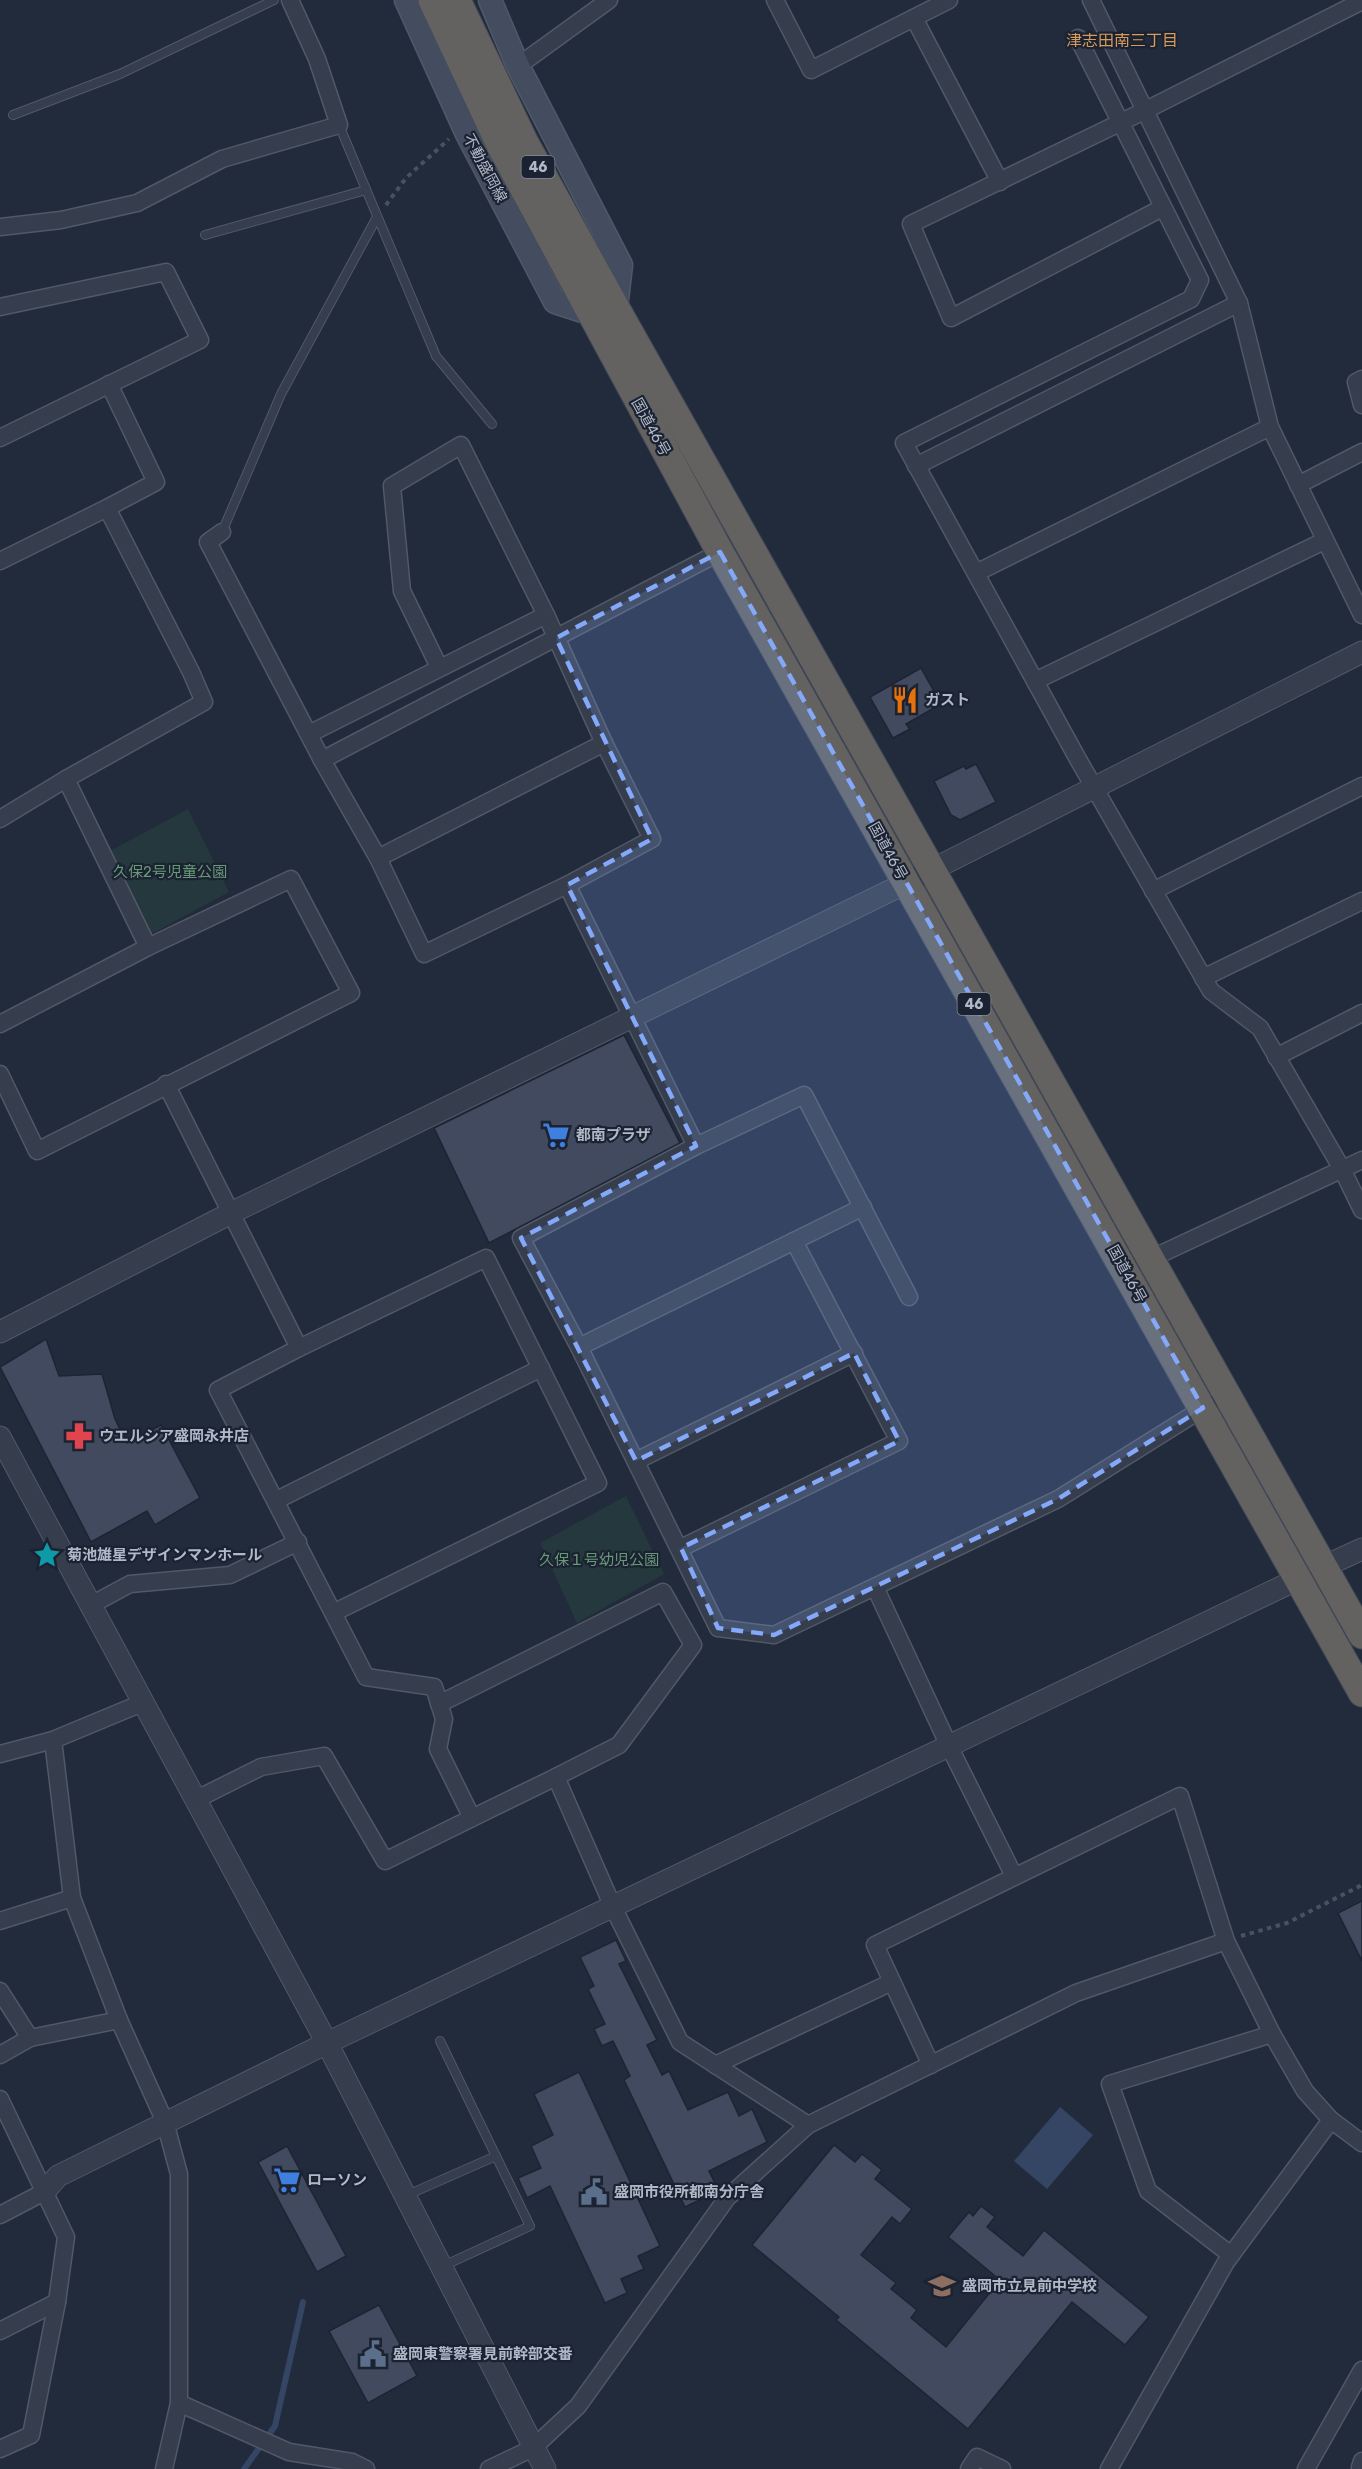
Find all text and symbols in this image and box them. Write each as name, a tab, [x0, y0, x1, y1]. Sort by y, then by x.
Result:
district label: 津志田南三丁目	[1066, 31, 1178, 50]
street label: 不動盛岡線	[459, 131, 511, 205]
road number: 46	[522, 156, 554, 178]
street label: 国道46号	[628, 395, 674, 459]
restaurant icon: ガスト	[890, 685, 920, 715]
place label: ガスト	[925, 691, 970, 709]
street label: 国道46号	[865, 819, 911, 883]
park label: 久保2号児童公園	[113, 863, 227, 881]
road number: 46	[958, 993, 990, 1015]
supermarket icon: 都南プラザ	[541, 1120, 571, 1150]
place label: 都南プラザ	[576, 1126, 651, 1144]
street label: 国道46号	[1104, 1242, 1150, 1306]
pharmacy icon: ウエルシア盛岡永井店	[64, 1421, 94, 1451]
place label: ウエルシア盛岡永井店	[99, 1427, 249, 1445]
place icon: 菊池雄星デザインマンホール	[32, 1540, 62, 1570]
place label: 菊池雄星デザインマンホール	[67, 1546, 262, 1564]
park label: 久保１号幼児公園	[539, 1551, 659, 1569]
supermarket icon: ローソン	[272, 2165, 302, 2195]
place label: ローソン	[307, 2171, 367, 2189]
public building icon: 盛岡市役所都南分庁舎	[579, 2177, 609, 2207]
place label: 盛岡市役所都南分庁舎	[614, 2183, 765, 2201]
school or university icon: 盛岡市立見前中学校	[927, 2271, 957, 2301]
place label: 盛岡市立見前中学校	[962, 2277, 1097, 2295]
public building icon: 盛岡東警察署見前幹部交番	[358, 2339, 388, 2369]
place label: 盛岡東警察署見前幹部交番	[393, 2345, 573, 2363]

